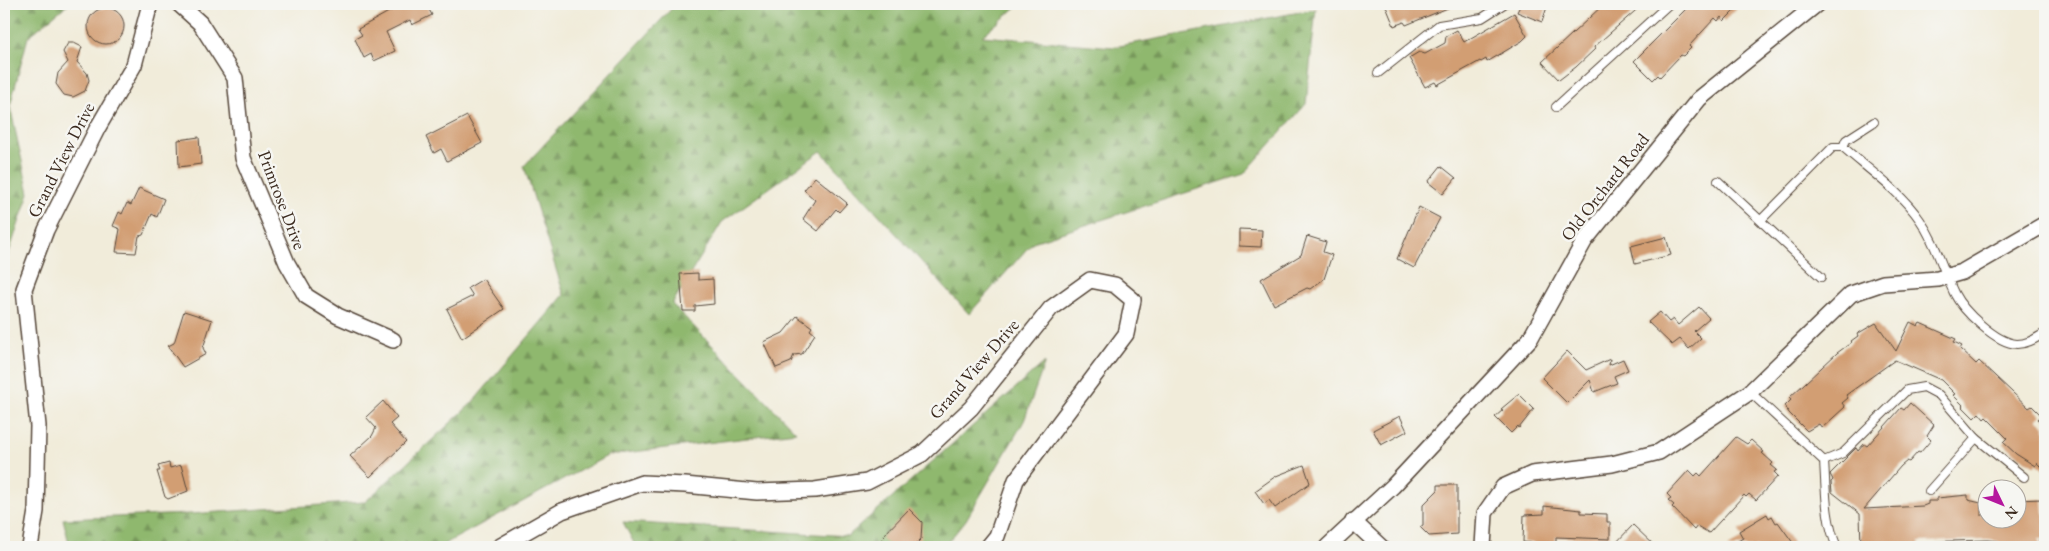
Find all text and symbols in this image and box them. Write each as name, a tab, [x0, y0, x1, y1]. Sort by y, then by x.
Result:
street label: Grand View Drive	[22, 98, 99, 221]
street label: Old Orchard Road	[1555, 127, 1654, 245]
street label: Primrose Drive	[253, 147, 312, 253]
street label: Grand View Drive	[924, 314, 1024, 424]
north arrow	[1976, 478, 2026, 528]
text: N	[2001, 503, 2022, 524]

